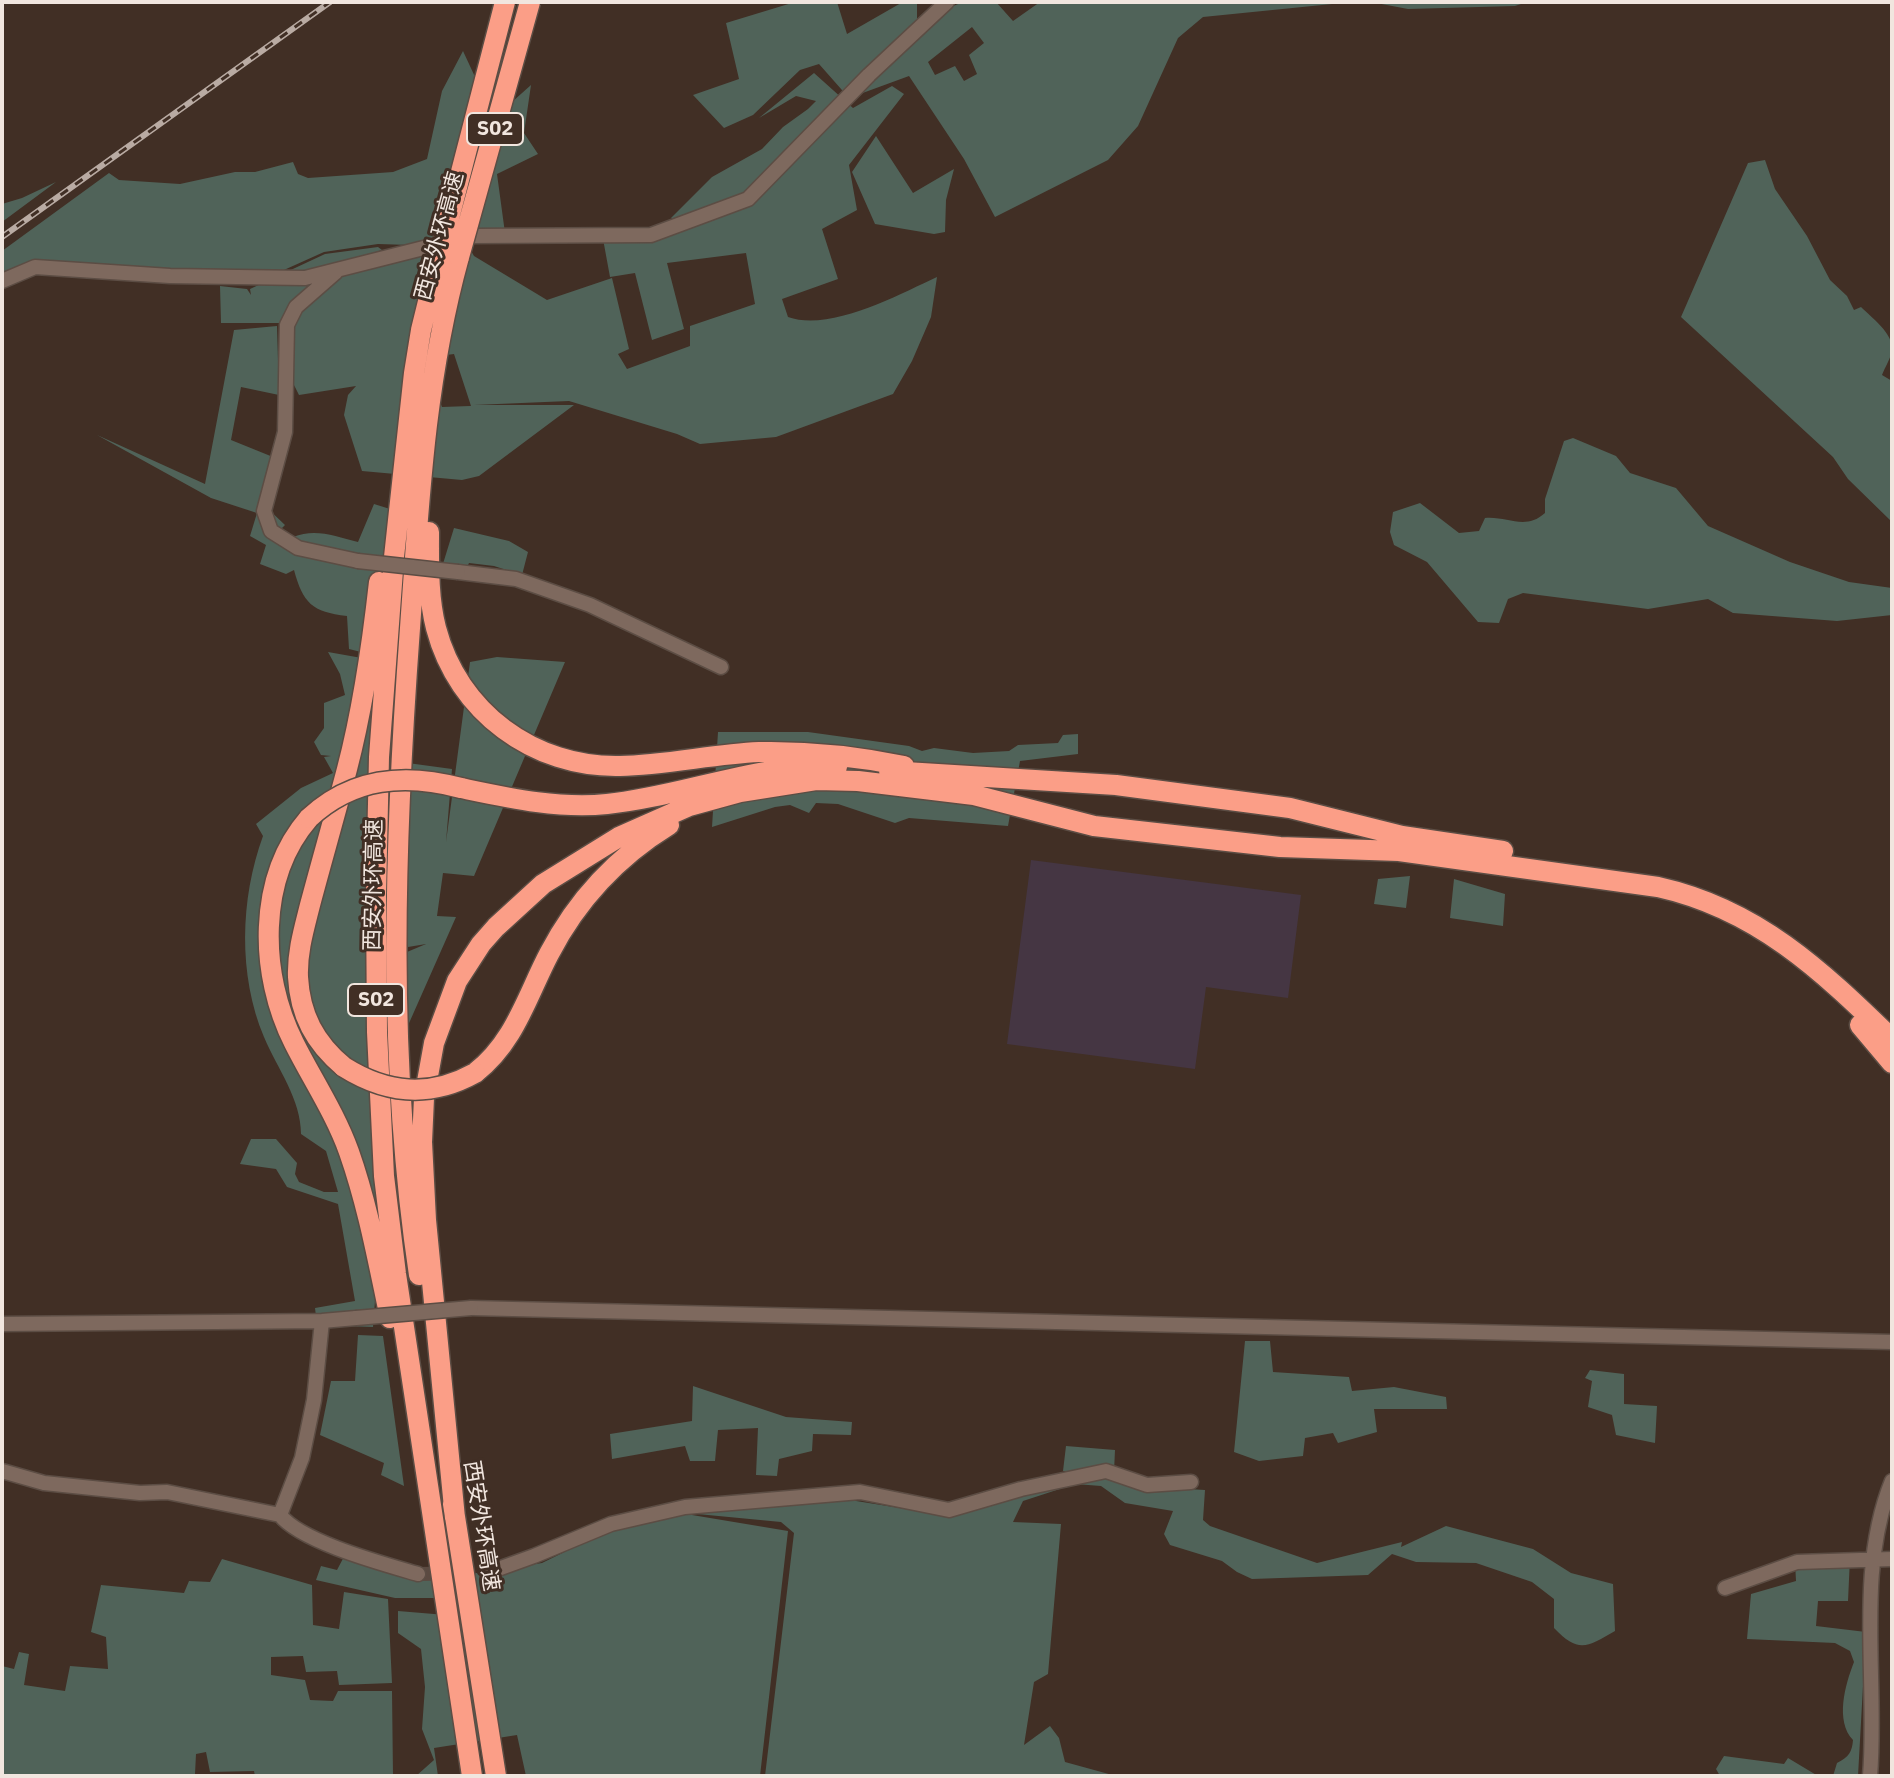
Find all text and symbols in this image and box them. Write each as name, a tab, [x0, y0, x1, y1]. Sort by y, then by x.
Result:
road number: S02	[467, 113, 523, 145]
street label: 西安外环高速	[410, 169, 470, 303]
street label: 西安外环高速	[360, 819, 388, 951]
road number: S02	[348, 984, 404, 1016]
street label: 西安外环高速	[458, 1459, 504, 1593]

